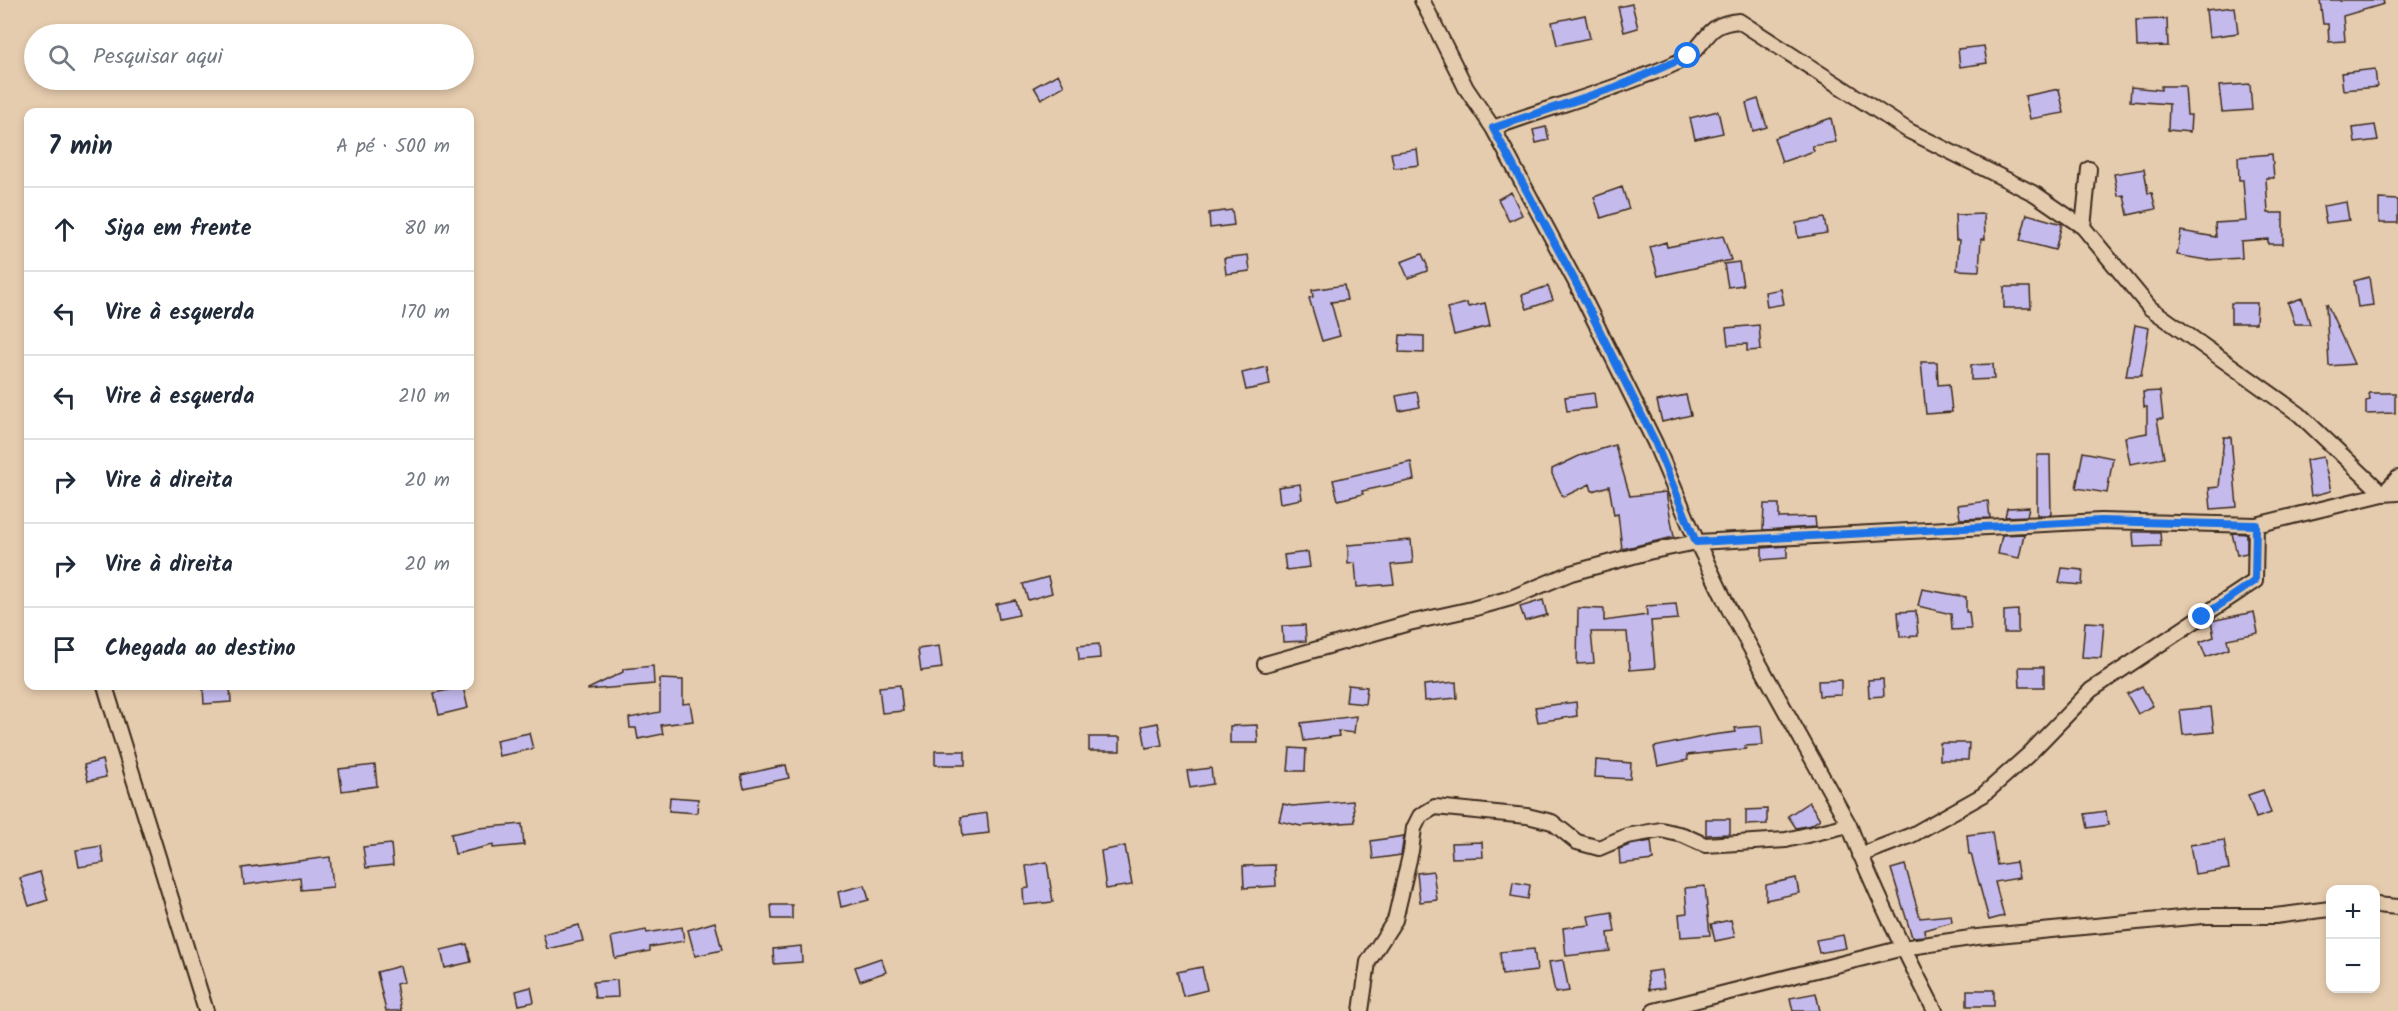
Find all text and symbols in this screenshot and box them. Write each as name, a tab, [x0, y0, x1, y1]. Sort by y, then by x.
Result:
search box	[24, 24, 474, 90]
text: Pesquisar aqui	[93, 40, 223, 75]
icon: search	[45, 41, 78, 74]
route start	[1674, 42, 1700, 68]
text: 7 min	[48, 126, 113, 168]
text: A pé · 500 m	[336, 131, 450, 163]
text: Siga em frente	[105, 212, 251, 247]
icon: ahead	[48, 213, 81, 246]
text: 80 m	[404, 213, 450, 245]
text: Vire à esquerda	[105, 296, 254, 331]
icon: left	[48, 297, 81, 330]
text: 170 m	[401, 297, 450, 329]
text: Vire à esquerda	[105, 380, 254, 415]
icon: left	[48, 381, 81, 414]
text: 210 m	[398, 381, 450, 413]
text: Vire à direita	[105, 464, 233, 499]
icon: right	[48, 465, 81, 498]
text: 20 m	[404, 465, 450, 497]
text: Vire à direita	[105, 548, 233, 583]
icon: right	[48, 549, 81, 582]
text: 20 m	[404, 549, 450, 581]
route end	[2188, 603, 2214, 629]
text: Chegada ao destino	[105, 632, 296, 667]
icon: arrive	[48, 633, 81, 666]
map controls	[2326, 885, 2380, 993]
button: +	[2326, 885, 2380, 939]
button: −	[2326, 939, 2380, 993]

